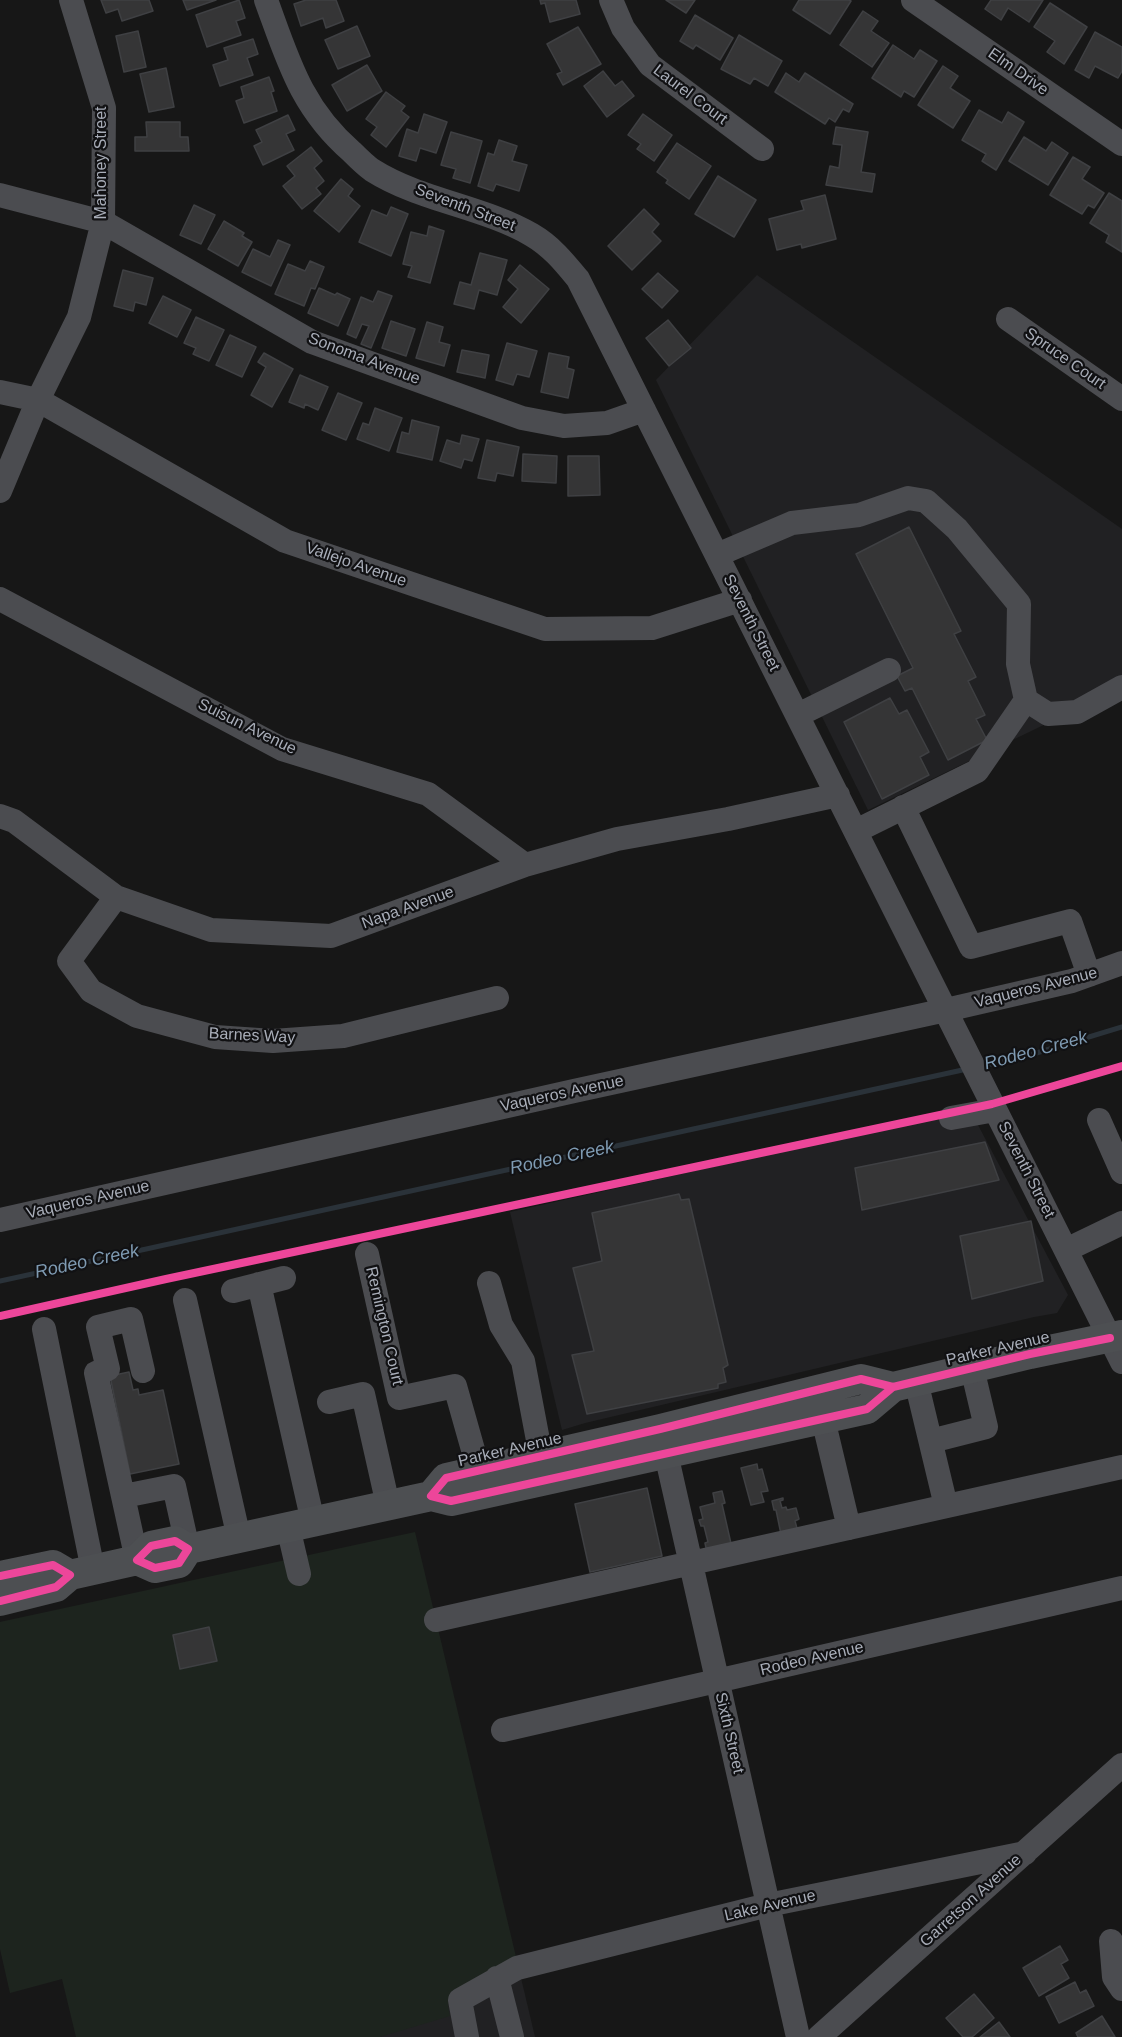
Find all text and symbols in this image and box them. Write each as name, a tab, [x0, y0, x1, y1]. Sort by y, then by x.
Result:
street label: Elm Drive	[984, 44, 1052, 100]
street label: Laurel Court	[649, 61, 731, 129]
street label: Mahoney Street	[92, 107, 112, 219]
street label: Seventh Street	[412, 180, 518, 236]
street label: Spruce Court	[1021, 324, 1109, 394]
street label: Sonoma Avenue	[305, 329, 423, 389]
street label: Vallejo Avenue	[303, 539, 409, 591]
street label: Seventh Street	[718, 571, 784, 675]
street label: Suisun Avenue	[195, 695, 299, 759]
street label: Napa Avenue	[359, 882, 457, 934]
street label: Vaqueros Avenue	[973, 963, 1099, 1013]
street label: Barnes Way	[208, 1024, 296, 1048]
water label: Rodeo Creek	[982, 1027, 1090, 1075]
street label: Vaqueros Avenue	[499, 1072, 625, 1116]
street label: Seventh Street	[993, 1118, 1059, 1222]
water label: Rodeo Creek	[508, 1136, 616, 1180]
street label: Vaqueros Avenue	[25, 1177, 151, 1223]
water label: Rodeo Creek	[33, 1240, 141, 1284]
street label: Remington Court	[361, 1265, 407, 1387]
street label: Parker Avenue	[944, 1328, 1052, 1370]
street label: Parker Avenue	[456, 1429, 564, 1471]
street label: Rodeo Avenue	[758, 1638, 866, 1680]
street label: Sixth Street	[710, 1691, 748, 1775]
street label: Garretson Avenue	[916, 1851, 1026, 1951]
street label: Lake Avenue	[722, 1886, 818, 1926]

